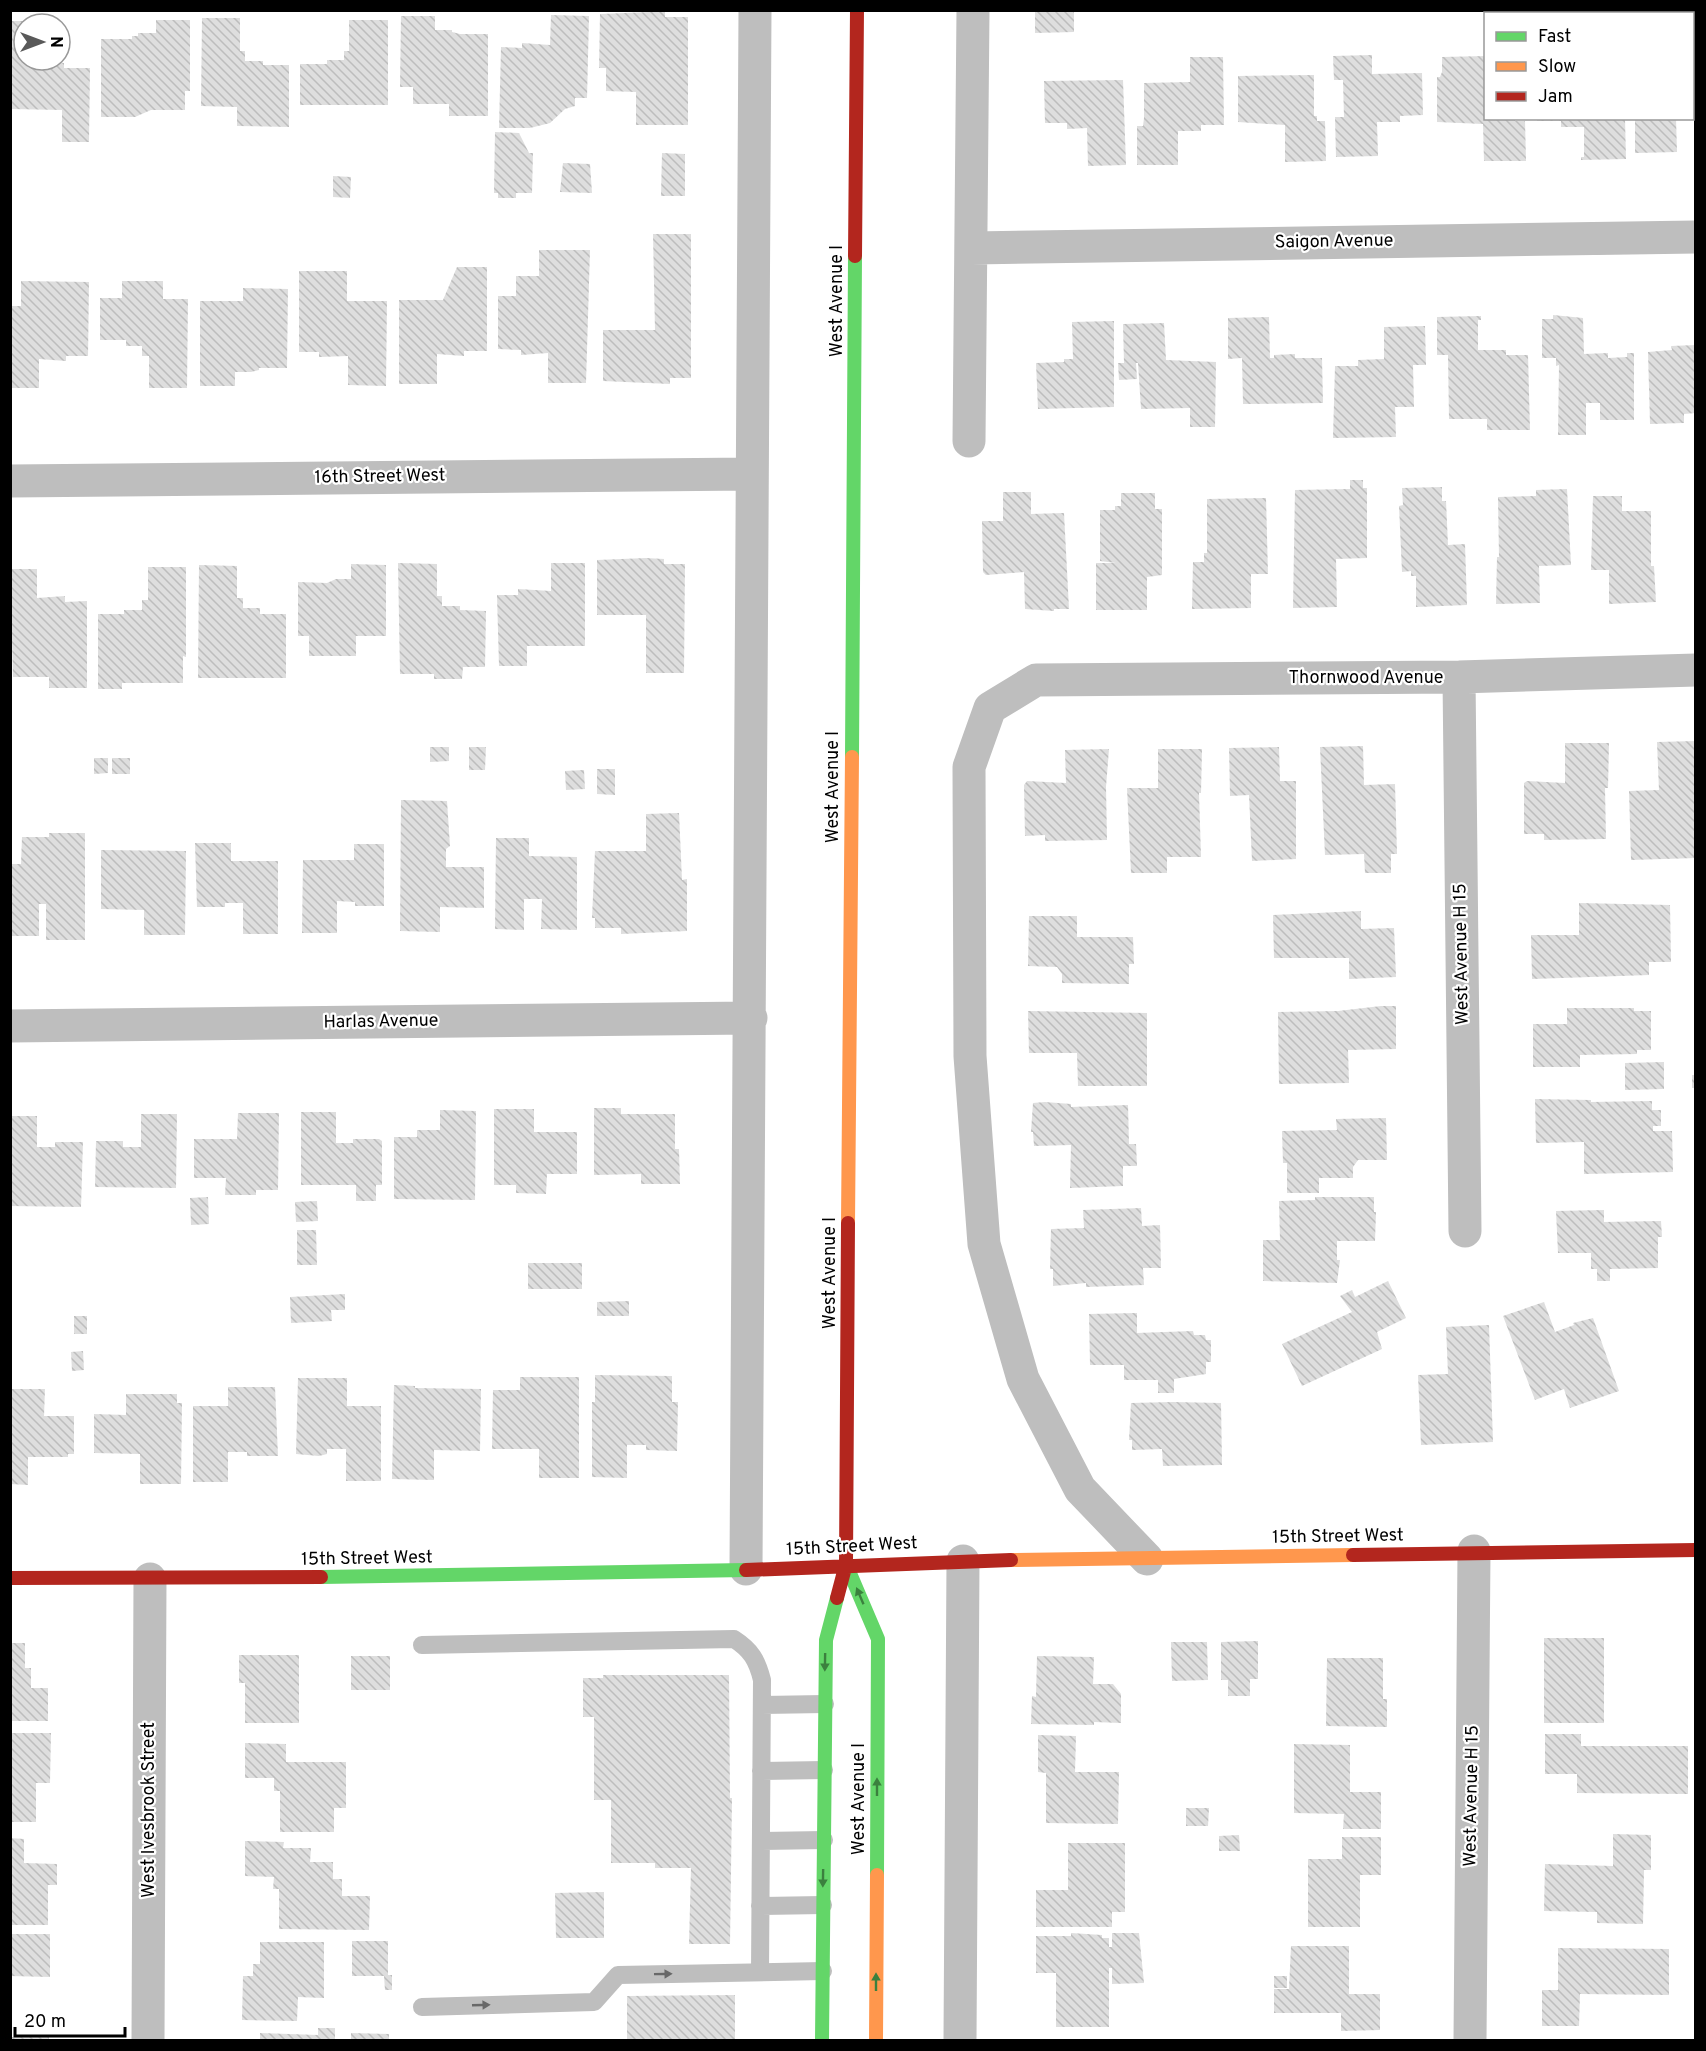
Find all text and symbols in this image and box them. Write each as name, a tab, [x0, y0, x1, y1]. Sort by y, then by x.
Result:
north arrow	[12, 12, 72, 72]
legend	[1484, 12, 1694, 120]
text: Fast	[1538, 26, 1571, 49]
text: N	[45, 36, 65, 48]
text: Slow	[1538, 56, 1576, 79]
text: Jam	[1538, 86, 1573, 109]
street label: Saigon Avenue	[1274, 229, 1394, 255]
street label: West Avenue I	[826, 245, 849, 357]
street label: 16th Street West	[314, 464, 446, 490]
street label: Thornwood Avenue	[1289, 667, 1443, 690]
street label: West Avenue I	[822, 731, 845, 843]
street label: West Avenue H 15	[1449, 883, 1475, 1025]
street label: Harlas Avenue	[323, 1009, 439, 1035]
street label: West Avenue I	[819, 1217, 842, 1329]
street label: 15th Street West	[1272, 1524, 1404, 1550]
street label: 15th Street West	[786, 1532, 918, 1562]
street label: 15th Street West	[301, 1546, 433, 1572]
one-way arrow	[855, 1587, 864, 1604]
one-way arrow	[820, 1653, 830, 1672]
street label: West Ivesbrook Street	[138, 1722, 161, 1898]
street label: West Avenue H 15	[1459, 1725, 1485, 1867]
street label: West Avenue I	[848, 1743, 871, 1855]
one-way arrow	[872, 1778, 882, 1797]
one-way arrow	[818, 1869, 828, 1888]
one-way arrow	[654, 1969, 673, 1979]
one-way arrow	[871, 1973, 881, 1992]
scale bar	[15, 2000, 124, 2038]
one-way arrow	[471, 2000, 490, 2010]
text: 20 m	[24, 2011, 66, 2034]

